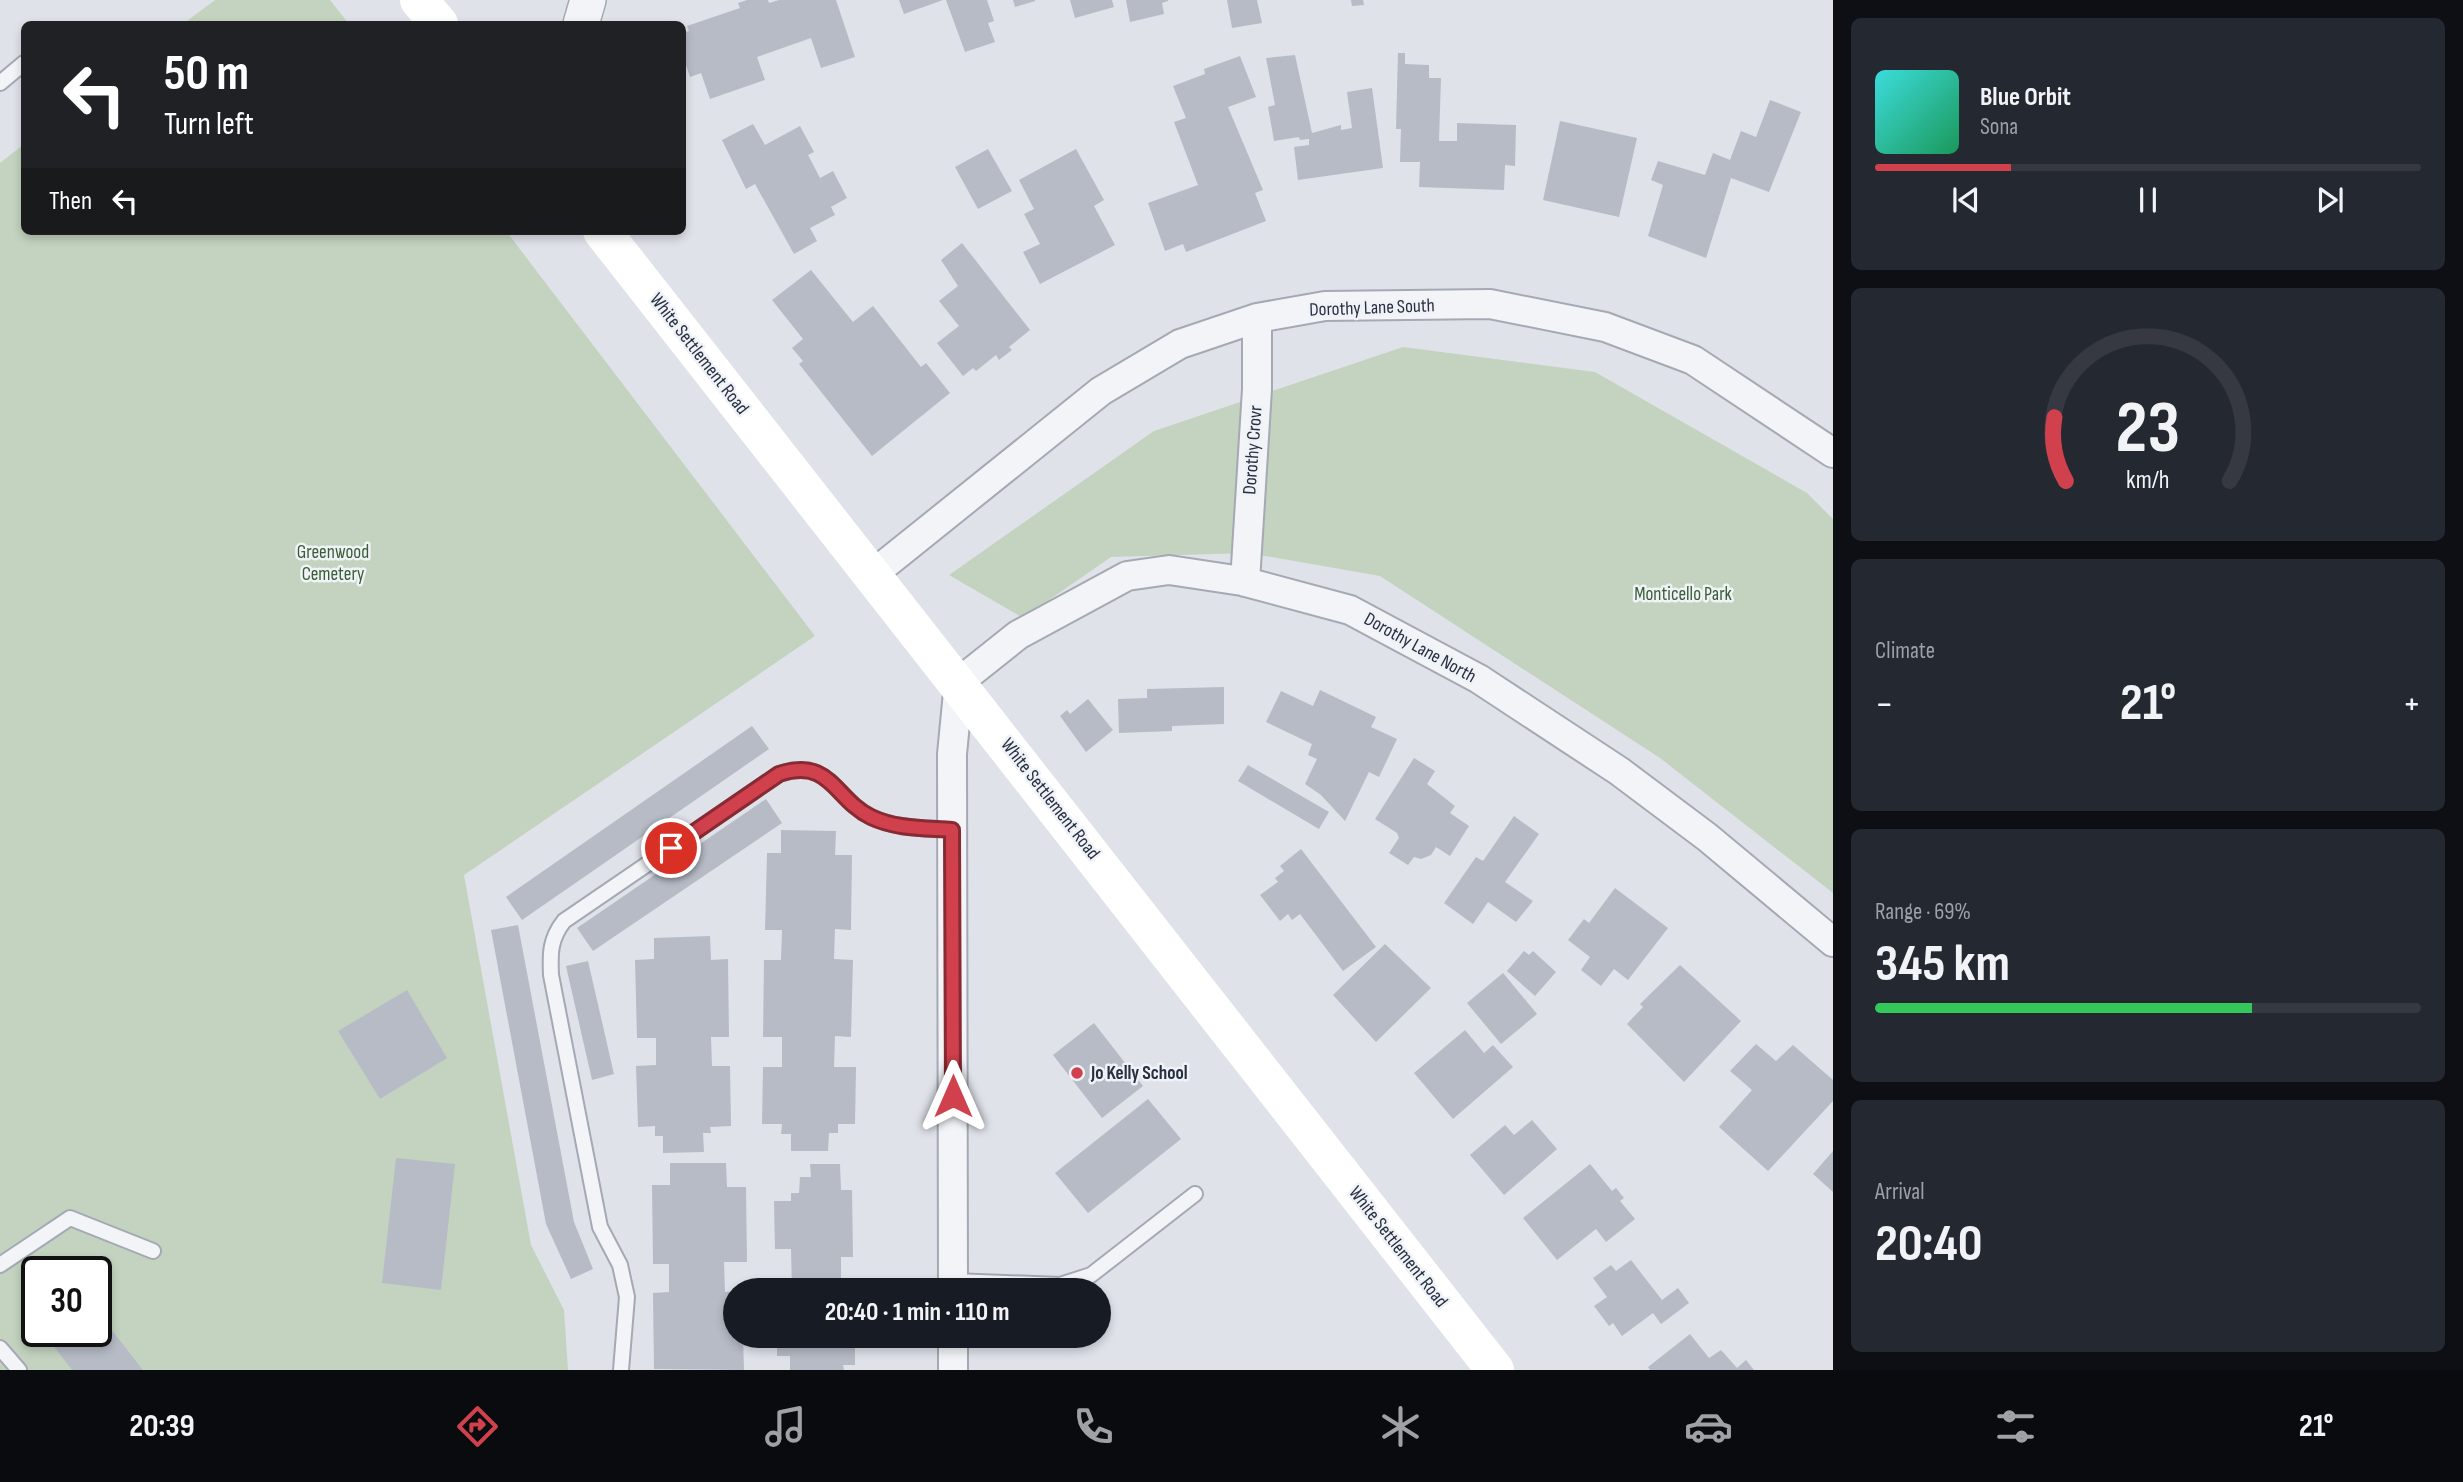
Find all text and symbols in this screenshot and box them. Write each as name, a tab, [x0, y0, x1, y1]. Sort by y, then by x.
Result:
text: 50 m	[164, 45, 249, 104]
icon: left	[49, 49, 140, 140]
text: Blue Orbit	[1980, 82, 2071, 113]
text: Turn left	[164, 105, 254, 144]
text: Sona	[1980, 113, 2018, 141]
icon: previous	[1947, 181, 1985, 219]
icon: pause	[2129, 181, 2167, 219]
icon: next	[2311, 181, 2349, 219]
icon: left	[106, 182, 144, 220]
text: Then	[49, 186, 92, 217]
street label: White Settlement Road	[645, 289, 753, 419]
street label: Dorothy Lane South	[1309, 294, 1435, 322]
text: 23	[2116, 385, 2180, 473]
street label: Dorothy Crovr	[1238, 404, 1268, 495]
text: km/h	[2126, 464, 2170, 495]
park label: Greenwood Cemetery	[297, 541, 369, 586]
park label: Monticello Park	[1634, 583, 1733, 606]
street label: Dorothy Lane North	[1360, 608, 1480, 688]
text: Climate	[1875, 637, 1935, 665]
text: 21°	[2120, 672, 2176, 735]
text: −	[1875, 682, 1894, 727]
text: +	[2402, 682, 2421, 727]
street label: White Settlement Road	[996, 734, 1104, 864]
pin	[641, 818, 701, 878]
icon: arrive	[652, 829, 690, 867]
text: Range · 69%	[1875, 898, 1971, 926]
text: 345 km	[1875, 933, 2010, 996]
position arrow	[916, 1059, 990, 1133]
place label: Jo Kelly School	[1090, 1062, 1188, 1085]
marker: Jo Kelly School	[1069, 1065, 1085, 1081]
text: Arrival	[1875, 1178, 1924, 1206]
street label: White Settlement Road	[1344, 1182, 1452, 1312]
text: 20:40	[1875, 1213, 1982, 1276]
speed limit sign: 30	[21, 1256, 112, 1347]
text: 20:40 · 1 min · 110 m	[825, 1297, 1009, 1328]
icon: directions	[453, 1402, 502, 1451]
icon: music	[761, 1402, 810, 1451]
icon: phone	[1069, 1402, 1118, 1451]
icon: climate	[1376, 1402, 1425, 1451]
icon: car	[1684, 1402, 1733, 1451]
icon: filters	[1991, 1402, 2040, 1451]
text: 20:39	[129, 1407, 195, 1446]
text: 21°	[2299, 1407, 2334, 1446]

